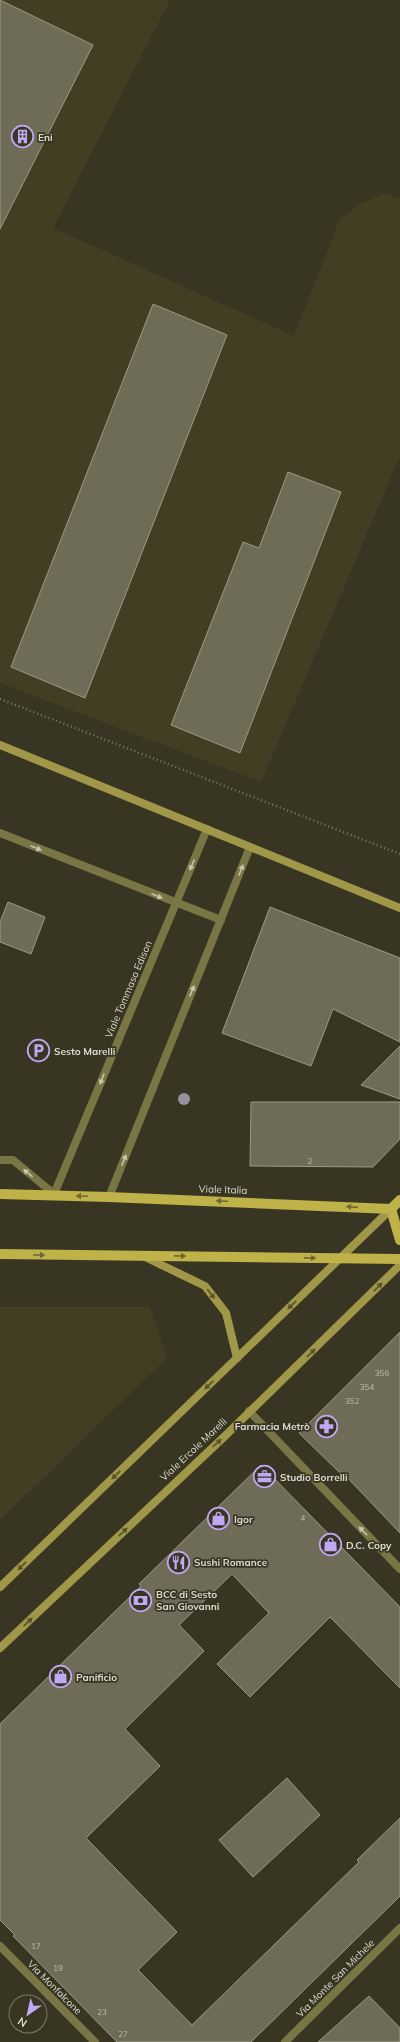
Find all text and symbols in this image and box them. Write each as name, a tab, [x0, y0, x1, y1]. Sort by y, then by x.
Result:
building icon: Eni	[10, 124, 36, 150]
place label: Eni	[38, 131, 53, 144]
one-way arrow	[31, 845, 43, 851]
one-way arrow	[189, 859, 195, 870]
one-way arrow	[238, 864, 244, 876]
one-way arrow	[152, 893, 164, 899]
street label: Viale Tommaso Edison	[102, 938, 155, 1040]
one-way arrow	[190, 985, 196, 997]
parking icon: Sesto Marelli	[25, 1038, 51, 1064]
place label: Sesto Marelli	[54, 1045, 115, 1058]
one-way arrow	[98, 1074, 104, 1086]
one-way arrow	[121, 1154, 127, 1166]
house number: 2	[308, 1156, 313, 1166]
one-way arrow	[23, 1169, 34, 1178]
street label: Viale Italia	[198, 1182, 248, 1197]
one-way arrow	[76, 1192, 88, 1199]
one-way arrow	[216, 1198, 228, 1205]
one-way arrow	[345, 1204, 358, 1210]
one-way arrow	[33, 1252, 46, 1258]
one-way arrow	[174, 1253, 187, 1259]
one-way arrow	[304, 1255, 317, 1261]
one-way arrow	[373, 1282, 383, 1292]
one-way arrow	[207, 1288, 215, 1299]
one-way arrow	[287, 1300, 297, 1310]
one-way arrow	[306, 1348, 316, 1357]
house number: 356	[375, 1368, 389, 1378]
one-way arrow	[204, 1380, 214, 1390]
house number: 354	[360, 1382, 374, 1392]
house number: 352	[345, 1396, 359, 1406]
pharmacy icon: Farmacia Metrò	[313, 1413, 339, 1439]
street label: Viale Ercole Marelli	[157, 1415, 230, 1484]
place label: Farmacia Metrò	[235, 1420, 310, 1433]
one-way arrow	[213, 1439, 222, 1448]
office icon: Studio Borrelli	[251, 1464, 277, 1490]
one-way arrow	[111, 1470, 121, 1480]
place label: Studio Borrelli	[280, 1471, 348, 1484]
shop icon: Igor	[205, 1506, 231, 1532]
place label: Igor	[234, 1513, 253, 1526]
house number: 4	[301, 1513, 306, 1523]
one-way arrow	[359, 1526, 368, 1536]
one-way arrow	[118, 1527, 128, 1537]
shop icon: D.C. Copy	[317, 1532, 343, 1558]
place label: D.C. Copy	[346, 1539, 392, 1552]
restaurant icon: Sushi Romance	[165, 1549, 191, 1575]
place label: Sushi Romance	[194, 1556, 268, 1569]
one-way arrow	[17, 1561, 27, 1571]
bank icon: BCC di Sesto San Giovanni	[128, 1587, 154, 1613]
place label: BCC di Sesto San Giovanni	[156, 1588, 219, 1613]
one-way arrow	[23, 1617, 33, 1626]
shop icon: Panificio	[48, 1664, 74, 1690]
place label: Panificio	[76, 1671, 117, 1684]
street label: Via Monte San Michele	[294, 1937, 377, 2020]
house number: 17	[31, 1941, 41, 1951]
street label: Via Monfalcone	[25, 1957, 85, 2017]
house number: 19	[53, 1963, 63, 1973]
north arrow	[8, 1994, 48, 2034]
house number: 23	[97, 2007, 107, 2017]
text: N	[15, 2014, 30, 2030]
house number: 27	[118, 2029, 128, 2039]

